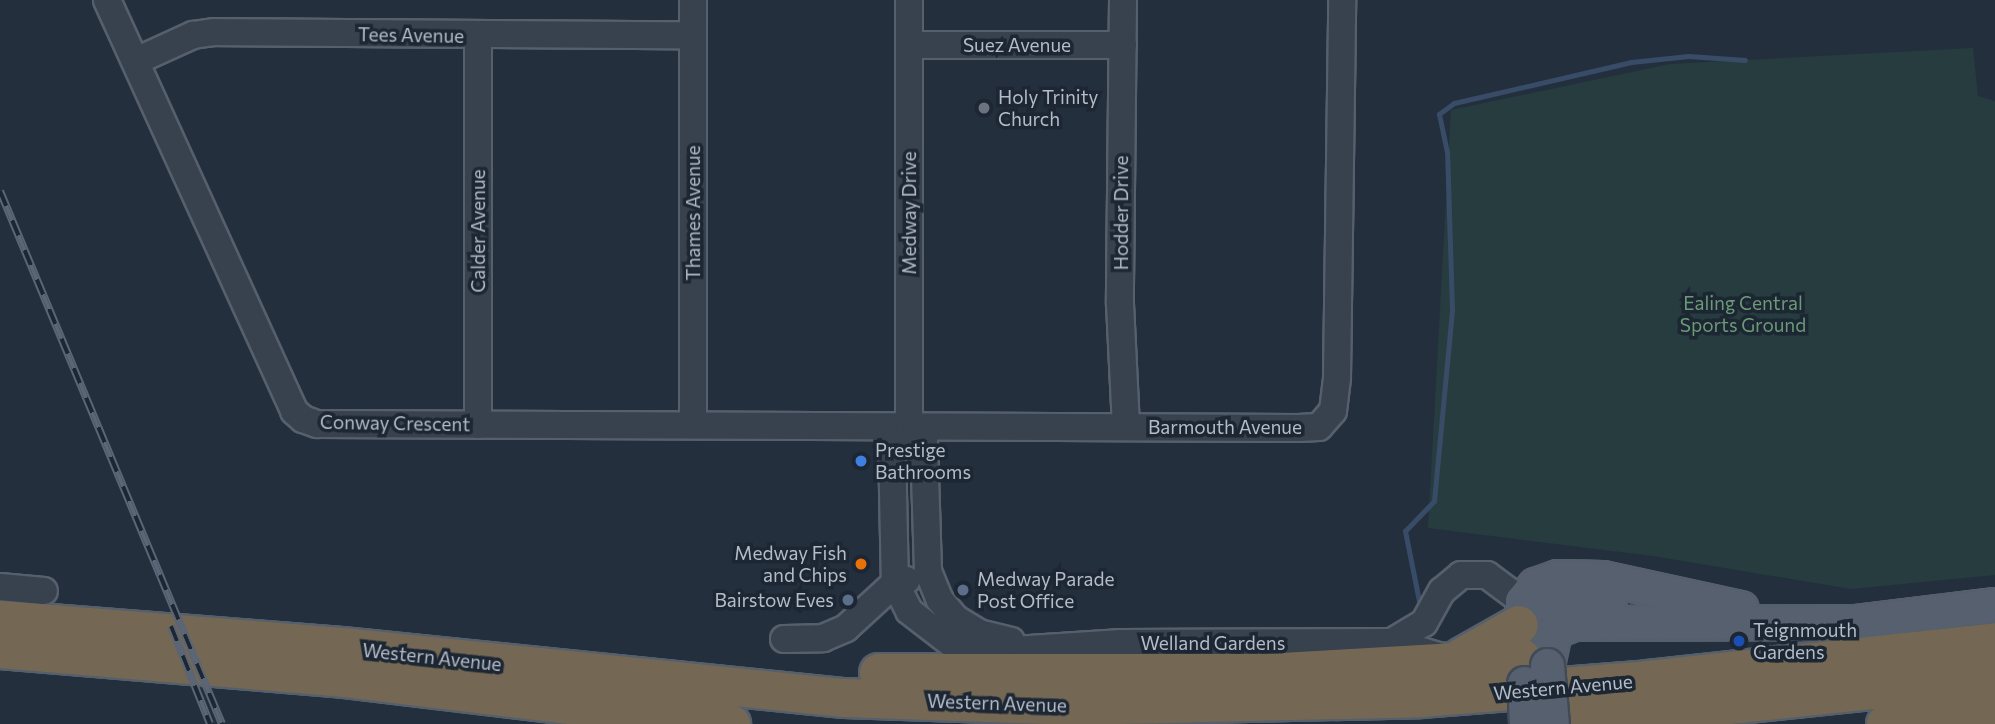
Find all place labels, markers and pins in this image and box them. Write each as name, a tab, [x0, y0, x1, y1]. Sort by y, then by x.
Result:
place label: Holy Trinity Church	[998, 86, 1098, 130]
marker: Holy Trinity Church	[976, 100, 992, 116]
place label: Prestige Bathrooms	[875, 439, 971, 483]
marker: Prestige Bathrooms	[853, 453, 869, 469]
place label: Medway Fish and Chips	[734, 542, 847, 586]
marker: Medway Fish and Chips	[853, 556, 869, 572]
place label: Medway Parade Post Office	[977, 568, 1115, 612]
marker: Medway Parade Post Office	[955, 582, 971, 598]
place label: Bairstow Eves	[714, 589, 834, 611]
marker: Bairstow Eves	[840, 592, 856, 608]
place label: Teignmouth Gardens	[1753, 619, 1857, 663]
marker: Teignmouth Gardens	[1731, 633, 1747, 649]

